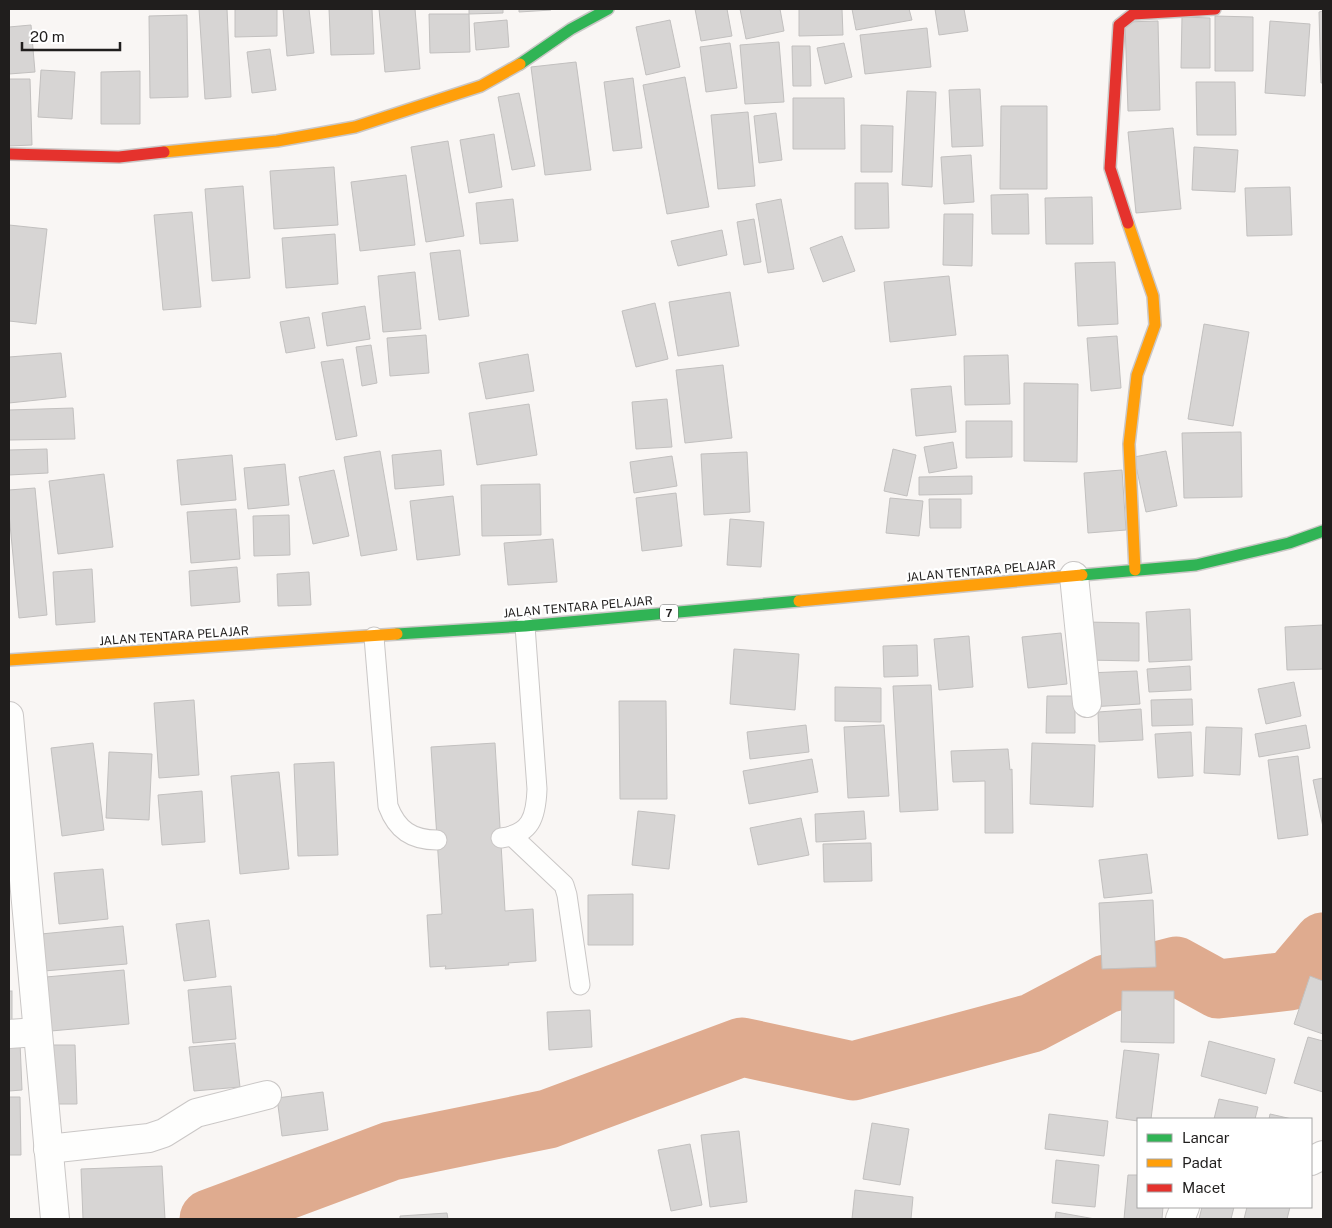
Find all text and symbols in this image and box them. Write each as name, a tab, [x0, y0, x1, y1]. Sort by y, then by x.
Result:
scale bar	[22, 20, 120, 52]
text: 20 m	[30, 28, 65, 45]
street label: JALAN TENTARA PELAJAR	[906, 557, 1056, 585]
street label: JALAN TENTARA PELAJAR	[503, 593, 653, 621]
road number: 7	[660, 604, 678, 622]
street label: JALAN TENTARA PELAJAR	[99, 624, 249, 648]
legend	[1137, 1118, 1312, 1208]
text: Lancar	[1182, 1129, 1230, 1146]
text: Padat	[1182, 1154, 1223, 1171]
text: Macet	[1182, 1179, 1226, 1196]

